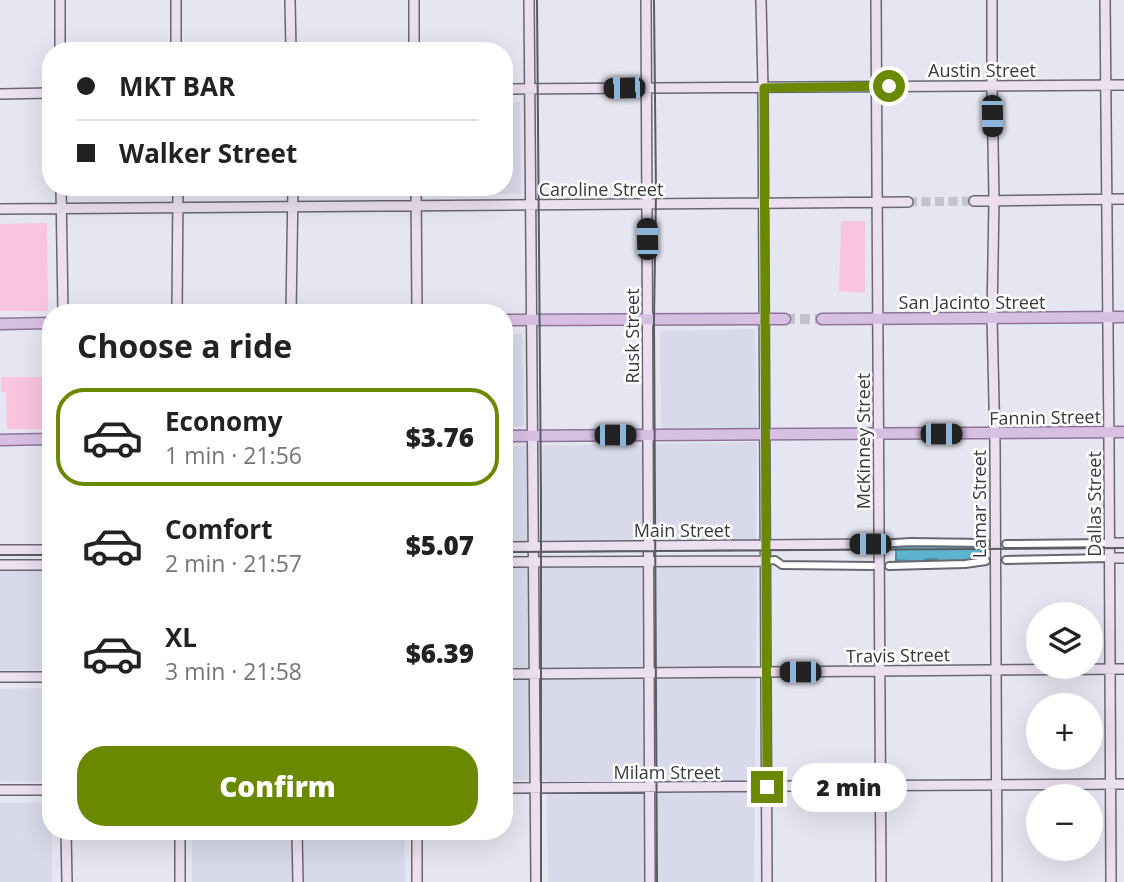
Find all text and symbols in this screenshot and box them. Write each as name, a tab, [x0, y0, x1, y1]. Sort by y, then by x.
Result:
street label: Austin Street	[928, 58, 1036, 82]
text: MKT BAR	[119, 68, 235, 104]
route start	[873, 70, 905, 102]
car	[603, 77, 646, 99]
car	[982, 95, 1003, 137]
text: Walker Street	[119, 135, 297, 171]
street label: Caroline Street	[539, 177, 663, 201]
car	[637, 218, 658, 260]
street label: Rusk Street	[620, 288, 644, 384]
street label: San Jacinto Street	[899, 290, 1045, 314]
text: Choose a ride	[77, 324, 292, 367]
street label: McKinney Street	[851, 373, 875, 509]
text: Economy	[165, 403, 283, 439]
street label: Fannin Street	[989, 404, 1101, 430]
icon: car	[81, 406, 144, 469]
text: $3.76	[406, 419, 474, 455]
car	[921, 424, 963, 445]
car	[595, 425, 637, 446]
text: 1 min · 21:56	[165, 439, 302, 471]
street label: Lamar Street	[967, 450, 991, 558]
street label: Dallas Street	[1082, 451, 1106, 557]
text: Comfort	[165, 511, 272, 547]
icon: car	[81, 514, 144, 577]
street label: Main Street	[634, 518, 730, 542]
text: $5.07	[406, 527, 474, 563]
car	[850, 534, 892, 555]
text: 2 min · 21:57	[165, 547, 302, 579]
map controls	[1026, 602, 1103, 861]
button: layers	[1026, 602, 1103, 679]
text: XL	[165, 619, 197, 655]
icon: car	[81, 622, 144, 685]
text: $6.39	[406, 635, 474, 671]
street label: Travis Street	[846, 642, 950, 668]
text: 3 min · 21:58	[165, 655, 302, 687]
car	[780, 662, 822, 683]
button: +	[1026, 693, 1103, 770]
button: Confirm	[77, 746, 478, 826]
street label: Milam Street	[614, 760, 720, 784]
callout: 2 min	[792, 762, 907, 812]
route end	[751, 771, 783, 803]
text: 2 min	[816, 771, 882, 803]
button: −	[1026, 784, 1103, 861]

